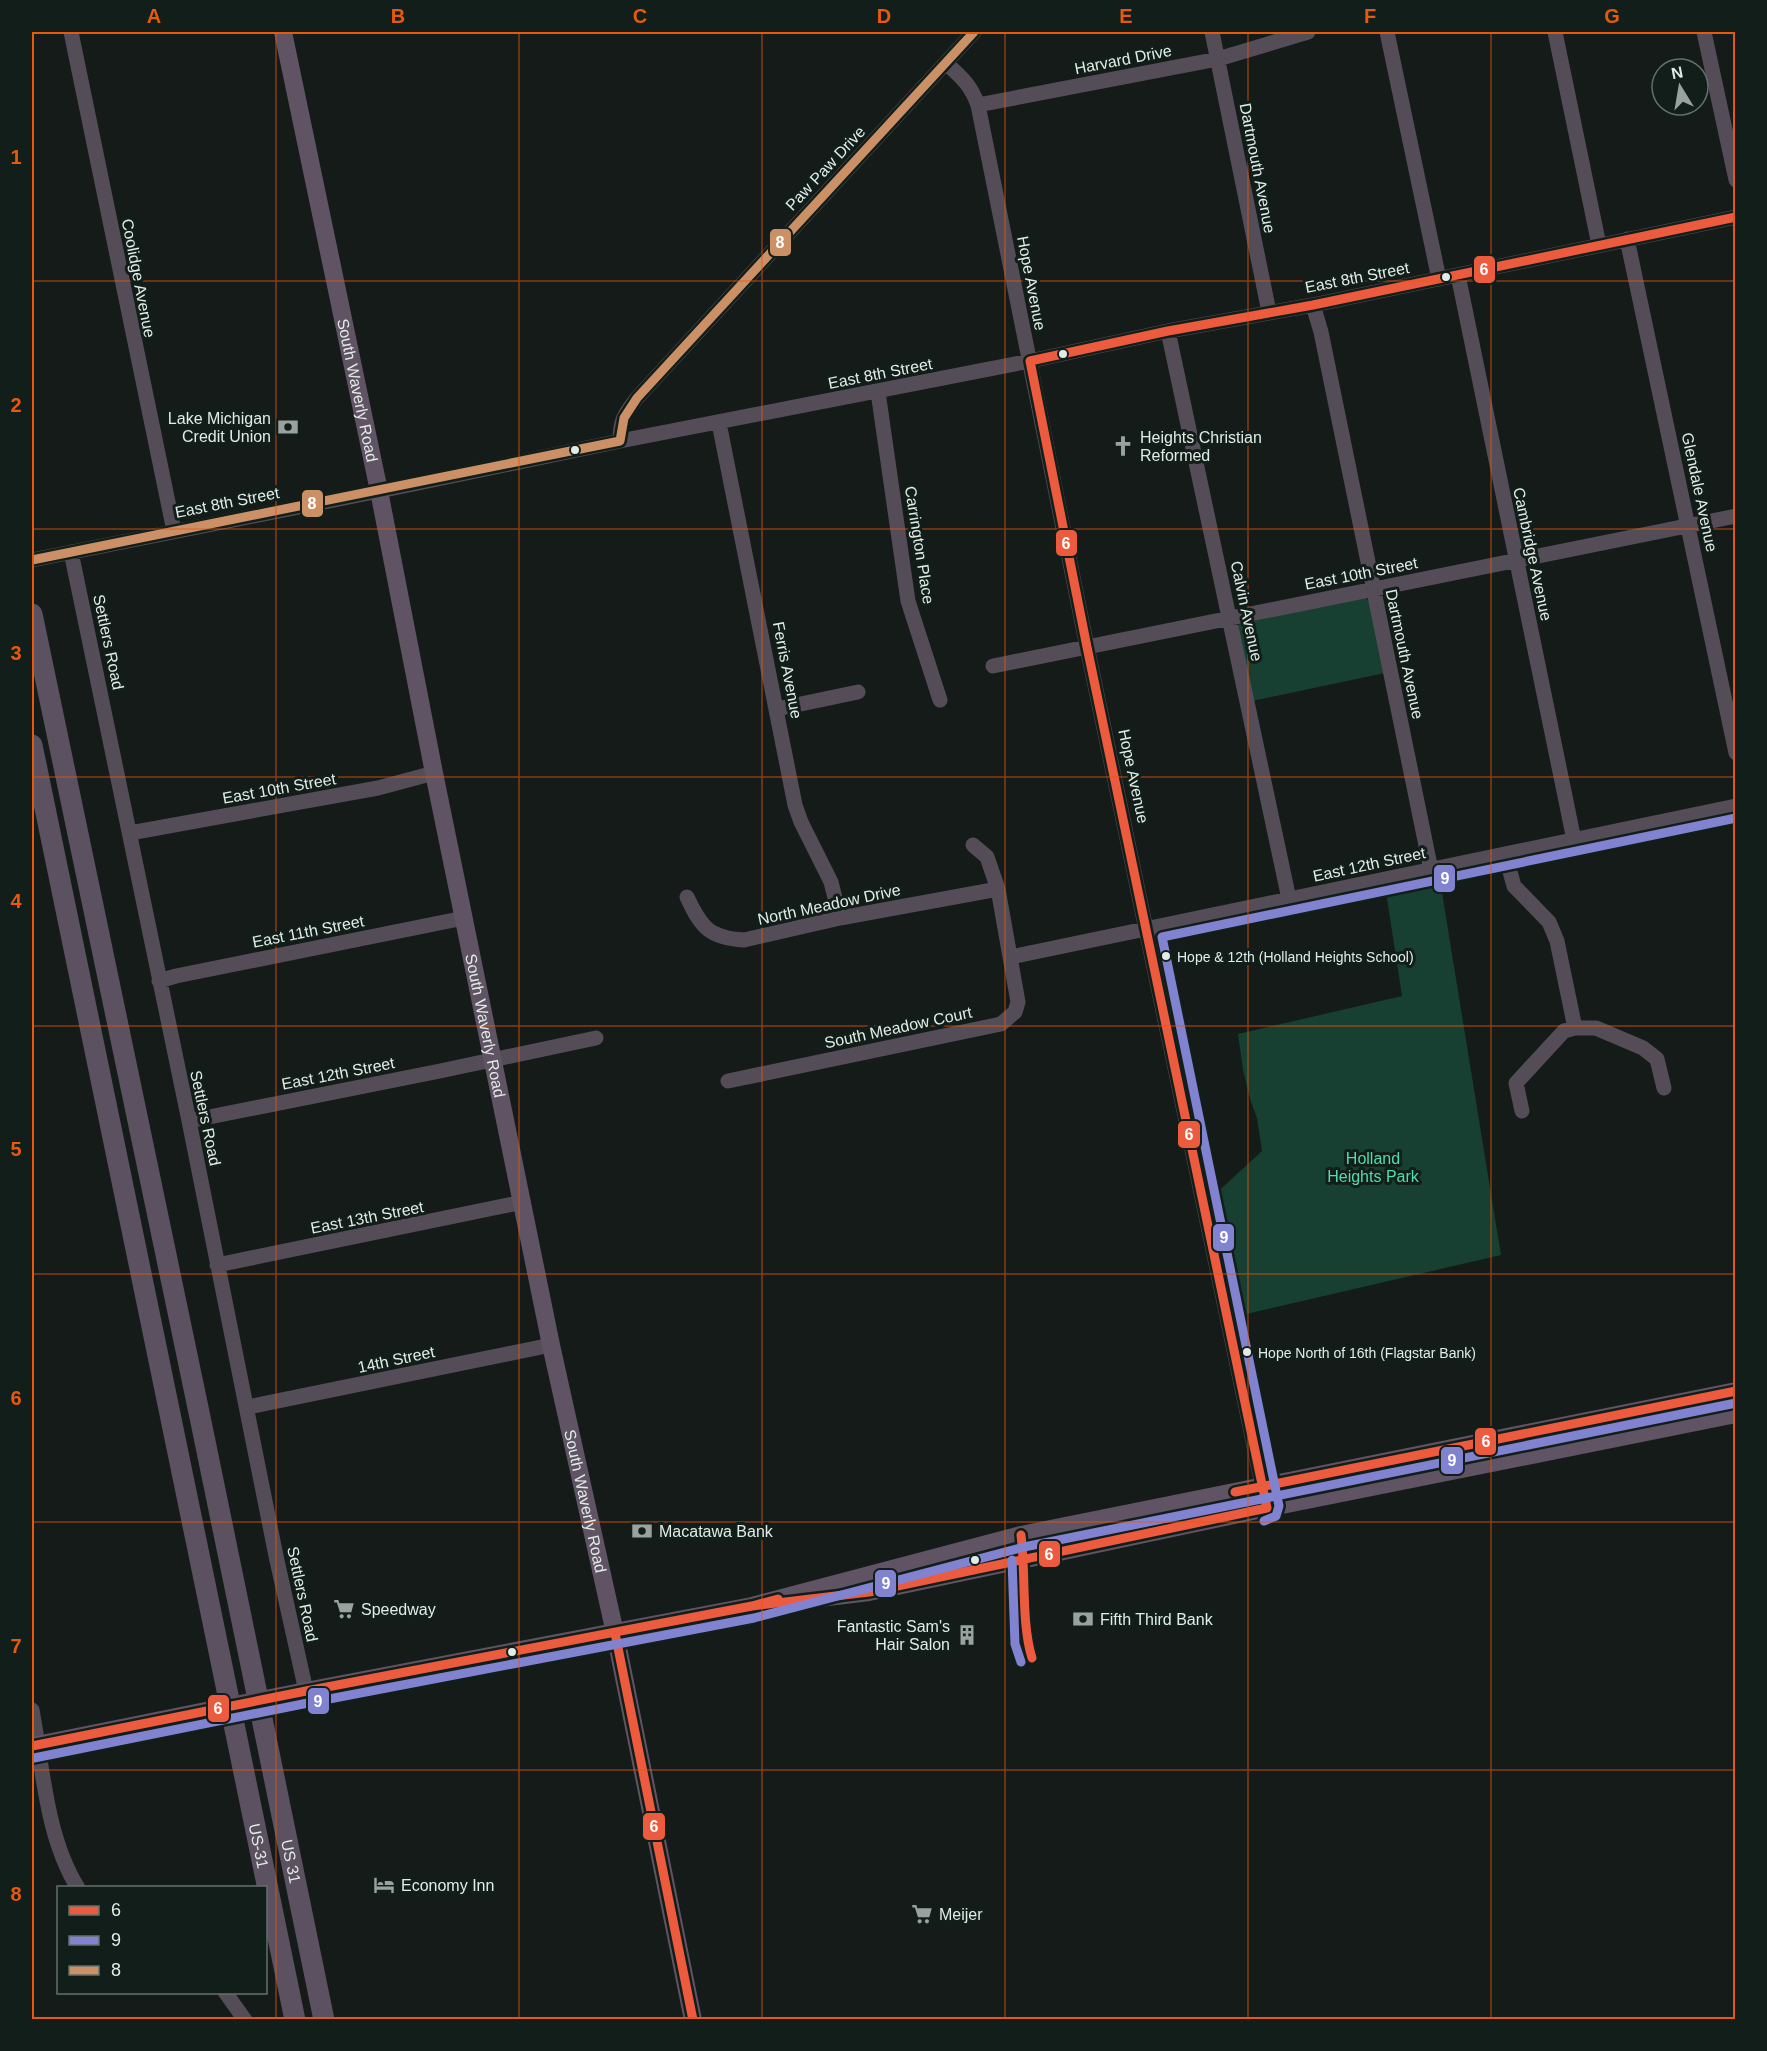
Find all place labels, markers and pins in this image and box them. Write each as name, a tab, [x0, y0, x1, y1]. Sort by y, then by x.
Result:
unlabelled marker	[1440, 271, 1452, 283]
unlabelled marker	[1057, 348, 1069, 360]
place label: Lake Michigan Credit Union	[168, 410, 271, 445]
bank icon: Lake Michigan Credit Union	[276, 415, 300, 439]
place label: Heights Christian Reformed	[1140, 429, 1262, 464]
church icon: Heights Christian Reformed	[1111, 434, 1135, 458]
unlabelled marker	[569, 444, 581, 456]
place label: Hope & 12th (Holland Heights School)	[1177, 949, 1414, 965]
marker: Hope & 12th (Holland Heights School)	[1160, 950, 1172, 962]
place label: Hope North of 16th (Flagstar Bank)	[1258, 1345, 1476, 1361]
marker: Hope North of 16th (Flagstar Bank)	[1241, 1346, 1253, 1358]
bank icon: Macatawa Bank	[630, 1519, 654, 1543]
place label: Macatawa Bank	[659, 1523, 774, 1540]
unlabelled marker	[969, 1554, 981, 1566]
supermarket icon: Speedway	[332, 1597, 356, 1621]
place label: Speedway	[361, 1601, 436, 1618]
bank icon: Fifth Third Bank	[1071, 1607, 1095, 1631]
place label: Fifth Third Bank	[1100, 1611, 1214, 1628]
place label: Fantastic Sam's Hair Salon	[837, 1618, 950, 1653]
building icon: Fantastic Sam's Hair Salon	[955, 1623, 979, 1647]
unlabelled marker	[506, 1646, 518, 1658]
hotel icon: Economy Inn	[372, 1873, 396, 1897]
place label: Economy Inn	[401, 1877, 494, 1894]
supermarket icon: Meijer	[910, 1902, 934, 1926]
place label: Meijer	[939, 1906, 983, 1923]

